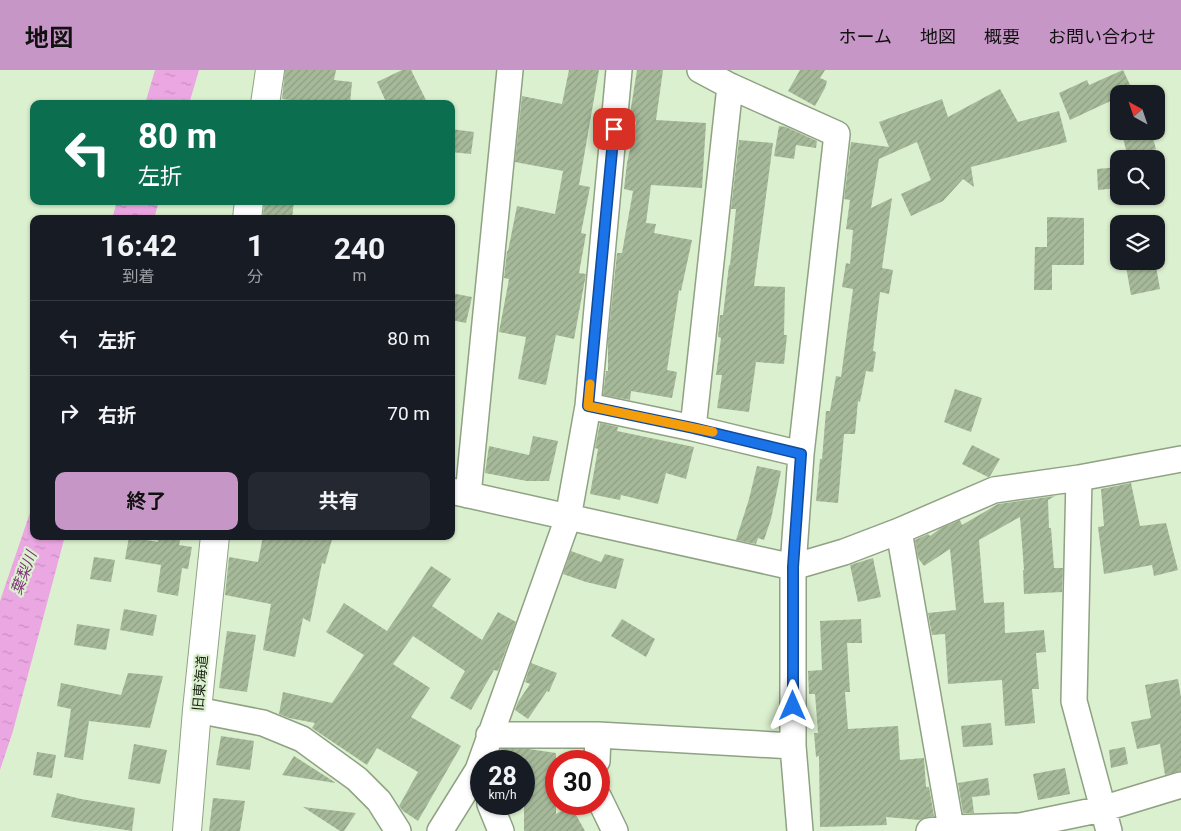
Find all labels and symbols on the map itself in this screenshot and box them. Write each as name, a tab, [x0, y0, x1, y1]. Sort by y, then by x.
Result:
north arrow	[1110, 85, 1165, 140]
pin	[593, 108, 635, 150]
water label: 葉梨川	[8, 547, 41, 597]
street label: 旧東海道	[190, 654, 210, 712]
position arrow	[766, 679, 818, 731]
speed limit sign: 30	[545, 750, 610, 815]

